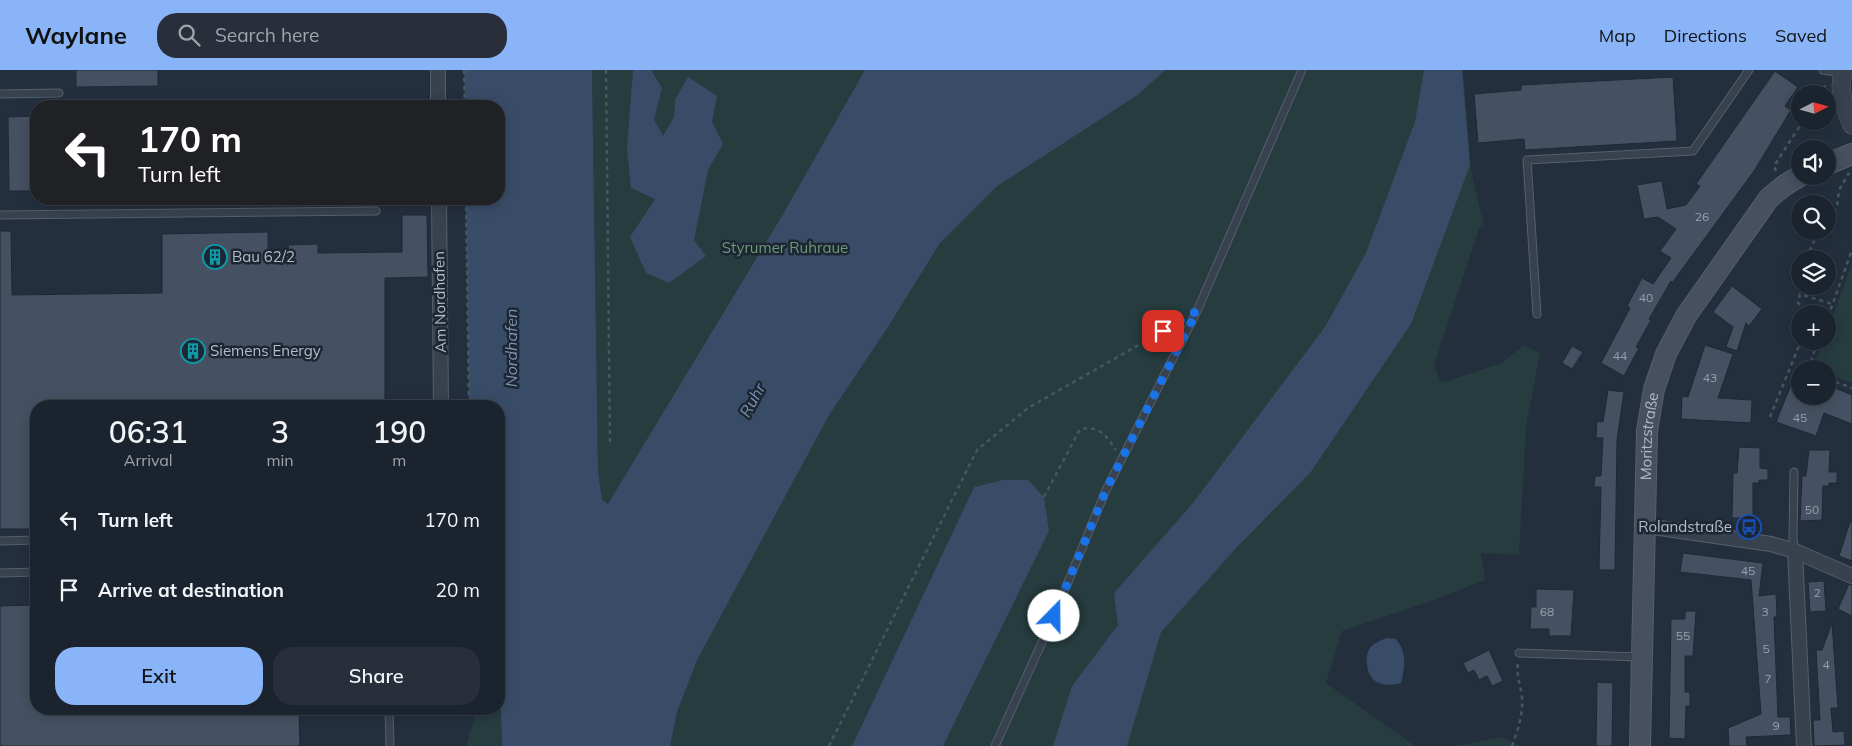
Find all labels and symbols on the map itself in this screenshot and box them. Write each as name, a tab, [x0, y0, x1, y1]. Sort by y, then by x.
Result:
north arrow	[1791, 85, 1836, 130]
house number: 26	[1695, 209, 1709, 224]
park label: Styrumer Ruhraue	[722, 238, 848, 257]
building icon: Bau 62/2	[202, 244, 228, 270]
place label: Bau 62/2	[232, 247, 295, 266]
street label: Am Nordhafen	[429, 251, 450, 353]
house number: 40	[1639, 290, 1653, 305]
water label: Nordhafen	[501, 309, 521, 387]
pin	[1142, 310, 1184, 352]
building icon: Siemens Energy	[180, 338, 206, 364]
place label: Siemens Energy	[210, 341, 321, 360]
house number: 44	[1613, 348, 1627, 363]
house number: 43	[1703, 370, 1717, 385]
water label: Ruhr	[735, 379, 770, 420]
street label: Moritzstraße	[1636, 391, 1662, 480]
house number: 45	[1793, 410, 1807, 425]
house number: 50	[1805, 502, 1819, 517]
bus stop icon: Rolandstraße	[1736, 514, 1762, 540]
place label: Rolandstraße	[1638, 517, 1732, 536]
house number: 45	[1741, 563, 1755, 578]
house number: 2	[1813, 585, 1821, 600]
position arrow	[1027, 589, 1079, 641]
house number: 68	[1540, 604, 1554, 619]
house number: 3	[1761, 604, 1769, 619]
house number: 55	[1676, 628, 1690, 643]
house number: 5	[1762, 641, 1770, 656]
house number: 4	[1822, 657, 1830, 672]
house number: 7	[1764, 671, 1772, 686]
house number: 9	[1772, 718, 1780, 733]

